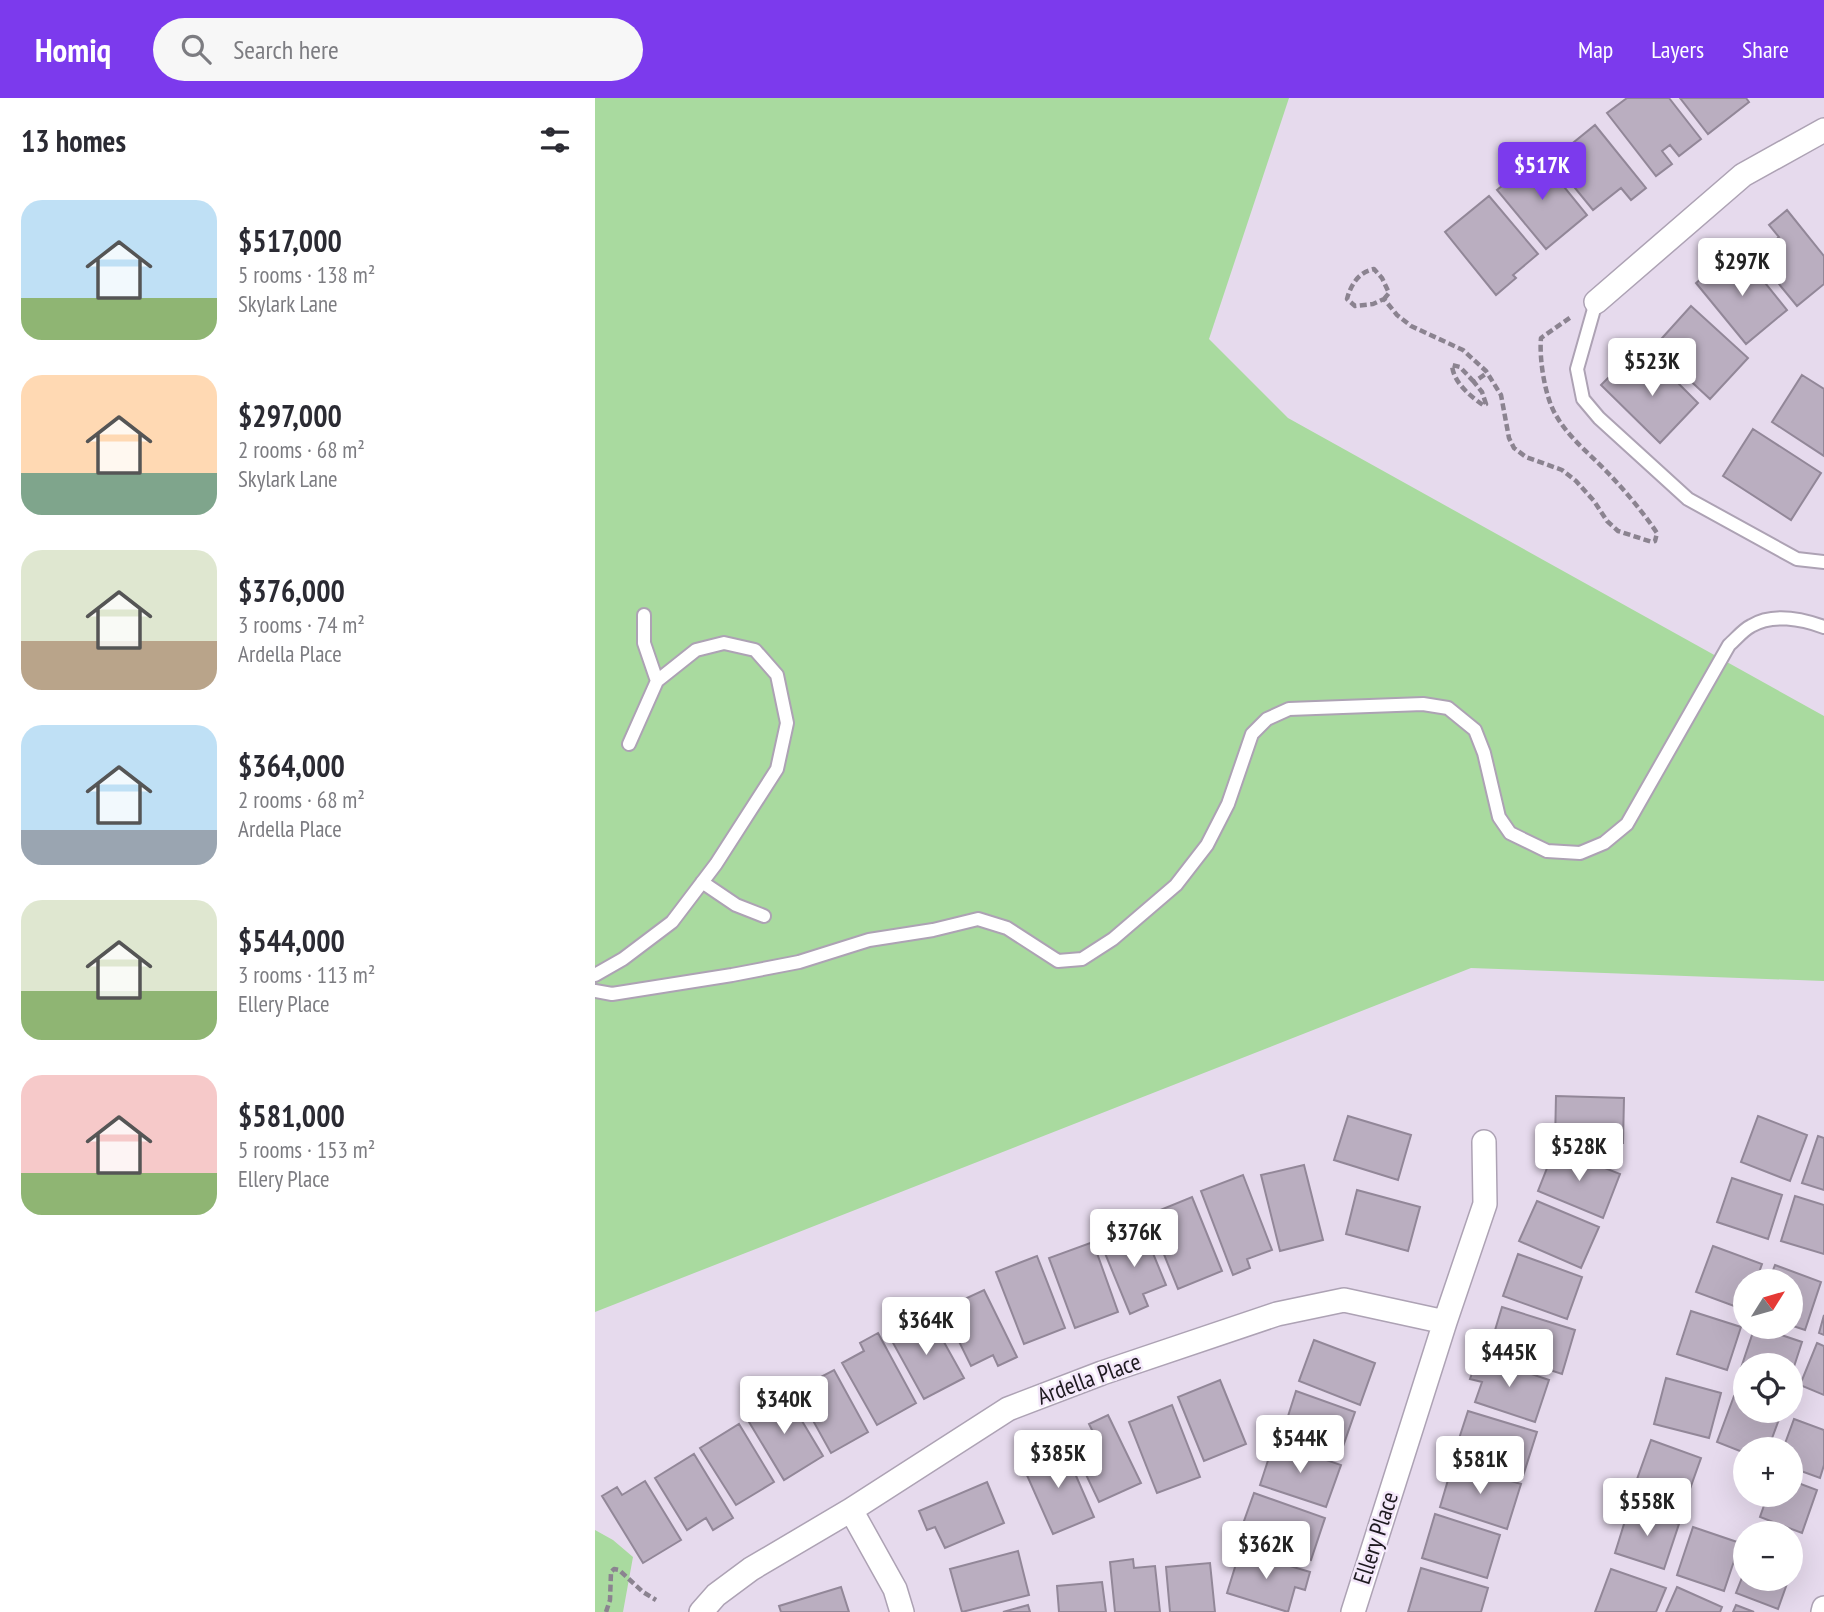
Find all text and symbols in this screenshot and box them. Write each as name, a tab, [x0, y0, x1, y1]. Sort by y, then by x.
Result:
search box	[153, 18, 643, 81]
text: Homiq	[35, 28, 111, 71]
icon: search	[177, 30, 215, 68]
text: Search here	[233, 33, 339, 66]
text: Map	[1578, 34, 1613, 65]
text: Layers	[1651, 34, 1704, 65]
text: Share	[1742, 34, 1789, 65]
text: 13 homes	[21, 121, 126, 160]
icon: filters	[536, 121, 574, 159]
pin: $517K	[1493, 142, 1591, 202]
text: $517K	[1514, 150, 1570, 179]
text: $517,000	[238, 221, 342, 260]
icon: home	[77, 228, 161, 312]
pin: $297K	[1693, 238, 1791, 298]
text: $297K	[1714, 246, 1770, 275]
text: 5 rooms · 138 m²	[238, 260, 375, 289]
text: Skylark Lane	[238, 289, 338, 318]
pin: $523K	[1603, 338, 1701, 398]
text: $523K	[1624, 346, 1680, 375]
text: $297,000	[238, 396, 342, 435]
icon: home	[77, 403, 161, 487]
text: 2 rooms · 68 m²	[238, 435, 365, 464]
text: Skylark Lane	[238, 464, 338, 493]
text: $376,000	[238, 571, 345, 610]
icon: home	[77, 578, 161, 662]
text: 3 rooms · 74 m²	[238, 610, 365, 639]
text: Ardella Place	[238, 639, 342, 668]
text: $364,000	[238, 746, 345, 785]
icon: home	[77, 753, 161, 837]
text: 2 rooms · 68 m²	[238, 785, 365, 814]
text: Ardella Place	[238, 814, 342, 843]
text: $544,000	[238, 921, 345, 960]
icon: home	[77, 928, 161, 1012]
text: 3 rooms · 113 m²	[238, 960, 375, 989]
text: Ellery Place	[238, 989, 329, 1018]
text: $581,000	[238, 1096, 345, 1135]
icon: home	[77, 1103, 161, 1187]
pin: $528K	[1530, 1124, 1628, 1183]
text: $528K	[1551, 1131, 1607, 1160]
text: 5 rooms · 153 m²	[238, 1135, 375, 1164]
text: Ellery Place	[238, 1164, 329, 1193]
pin: $376K	[1085, 1210, 1183, 1269]
text: $376K	[1106, 1217, 1162, 1246]
north arrow	[1733, 1269, 1803, 1339]
map controls	[1733, 1269, 1803, 1591]
pin: $364K	[877, 1298, 975, 1357]
text: $364K	[898, 1305, 954, 1334]
pin: $445K	[1460, 1330, 1558, 1389]
text: $445K	[1481, 1337, 1537, 1366]
street label: Ardella Place	[1033, 1345, 1145, 1412]
button: locate	[1733, 1353, 1803, 1423]
pin: $340K	[735, 1376, 833, 1436]
text: $340K	[756, 1384, 812, 1413]
pin: $544K	[1251, 1416, 1349, 1475]
text: $544K	[1272, 1423, 1328, 1452]
pin: $385K	[1009, 1430, 1107, 1490]
pin: $581K	[1431, 1436, 1529, 1496]
button: +	[1733, 1437, 1803, 1507]
text: $385K	[1030, 1438, 1086, 1467]
text: $581K	[1452, 1444, 1508, 1473]
pin: $558K	[1598, 1478, 1696, 1538]
text: $558K	[1619, 1486, 1675, 1515]
street label: Ellery Place	[1346, 1488, 1405, 1588]
button: −	[1733, 1521, 1803, 1591]
pin: $362K	[1217, 1522, 1315, 1581]
text: $362K	[1238, 1529, 1294, 1558]

